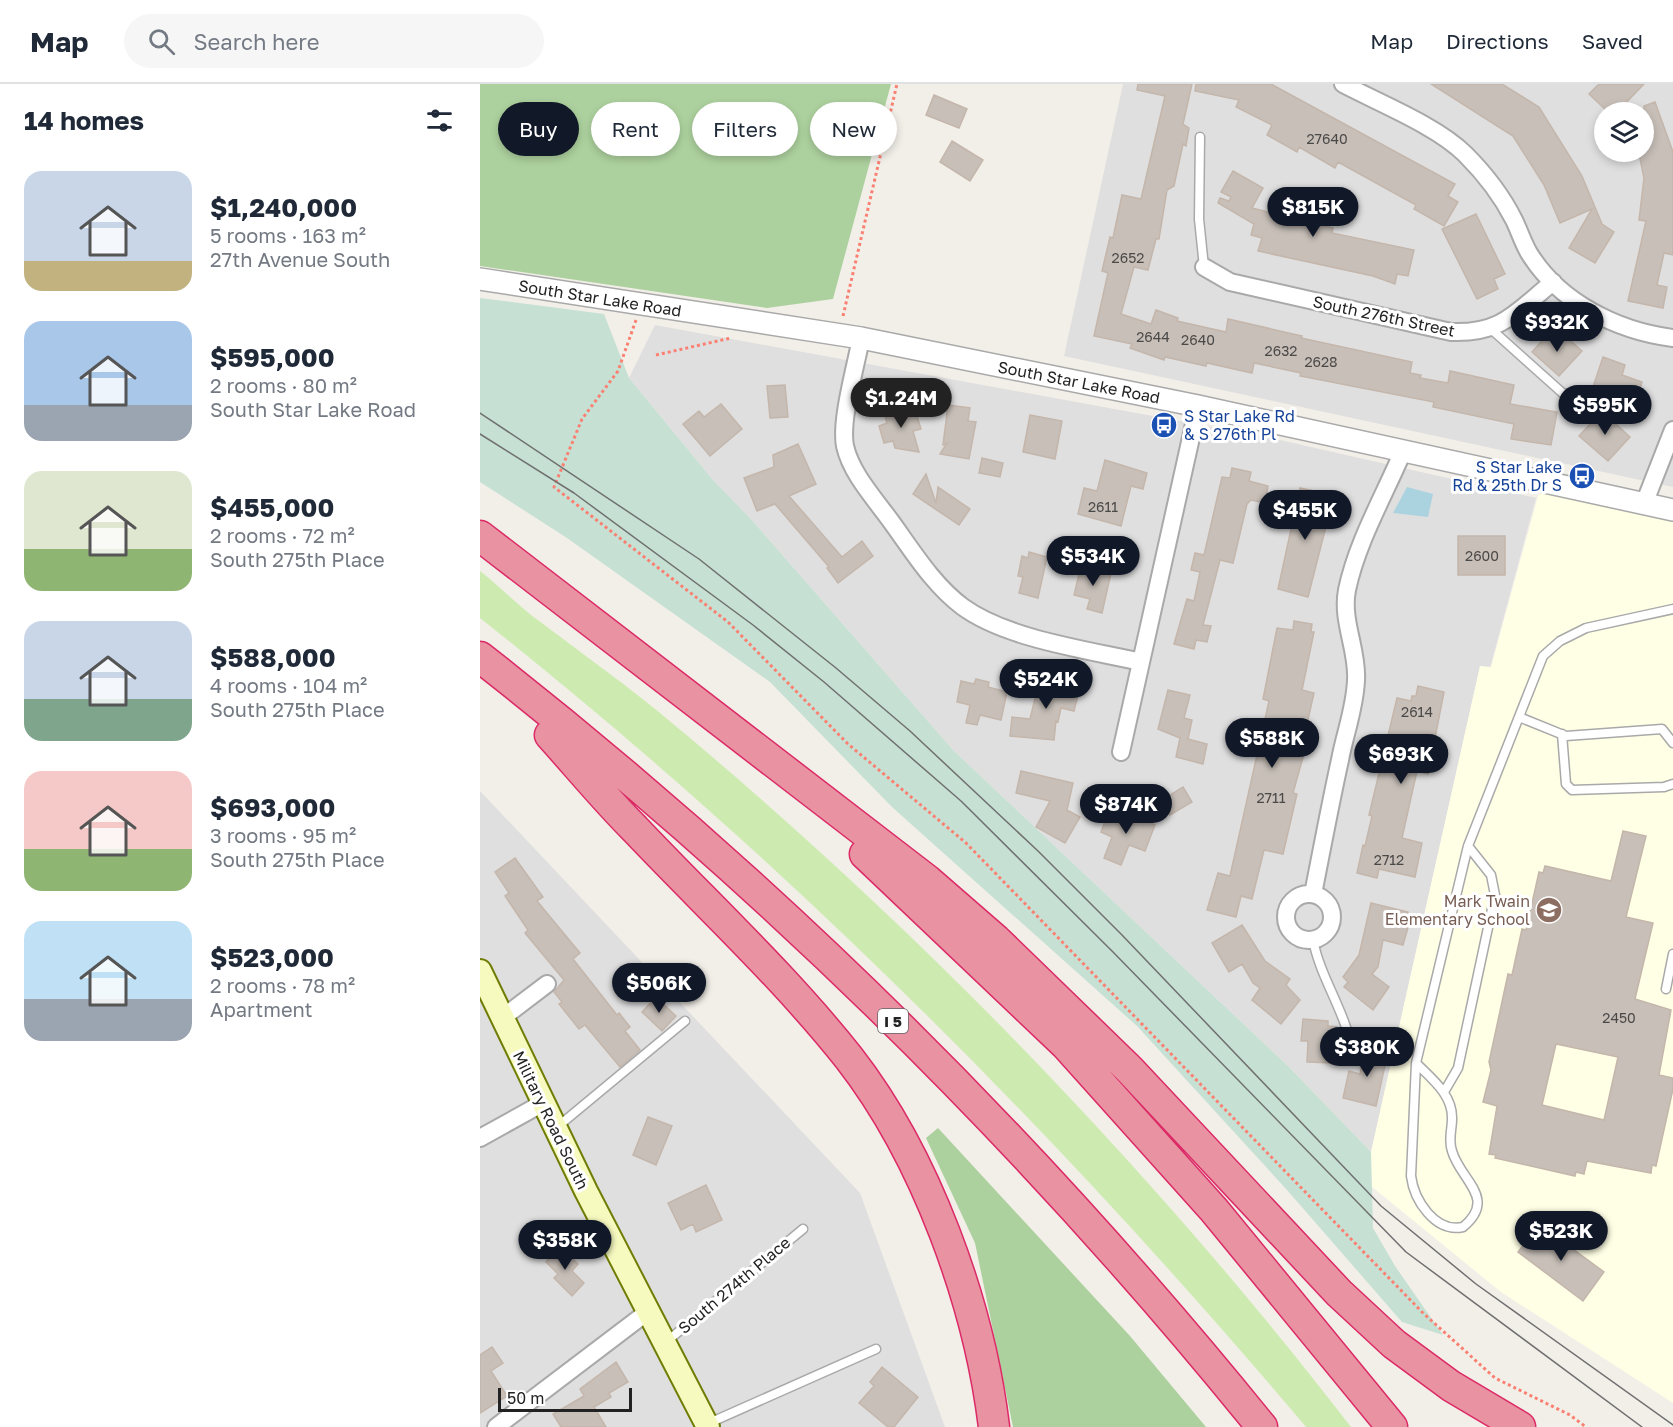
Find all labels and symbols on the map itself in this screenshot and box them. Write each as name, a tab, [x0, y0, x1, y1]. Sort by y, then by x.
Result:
house number: 27640	[1306, 130, 1348, 147]
pin: $815K	[1271, 187, 1355, 238]
house number: 2652	[1112, 249, 1144, 266]
street label: South Star Lake Road	[517, 275, 683, 321]
street label: South 276th Street	[1311, 291, 1457, 341]
pin: $932K	[1515, 302, 1599, 353]
house number: 2644	[1136, 328, 1170, 345]
house number: 2640	[1181, 331, 1215, 348]
house number: 2632	[1265, 342, 1297, 359]
house number: 2628	[1304, 353, 1338, 370]
street label: South Star Lake Road	[996, 356, 1162, 408]
pin: $1.24M	[852, 378, 950, 429]
pin: $595K	[1563, 385, 1647, 436]
place label: S Star Lake Rd & S 276th Pl	[1184, 406, 1295, 444]
bus stop icon: S Star Lake Rd & S 276th Pl	[1149, 410, 1179, 440]
place label: S Star Lake Rd & 25th Dr S	[1452, 457, 1562, 495]
bus stop icon: S Star Lake Rd & 25th Dr S	[1567, 461, 1597, 491]
pin: $455K	[1263, 490, 1347, 541]
house number: 2611	[1088, 498, 1118, 515]
pin: $534K	[1051, 536, 1135, 587]
house number: 2600	[1465, 547, 1499, 564]
pin: $524K	[1004, 659, 1088, 710]
house number: 2614	[1401, 703, 1433, 720]
pin: $588K	[1230, 718, 1314, 769]
pin: $693K	[1359, 734, 1443, 785]
pin: $874K	[1084, 784, 1168, 835]
house number: 2711	[1256, 789, 1286, 806]
house number: 2712	[1374, 851, 1404, 868]
place label: Mark Twain Elementary School	[1385, 891, 1530, 929]
school or university icon: Mark Twain Elementary School	[1534, 895, 1564, 925]
pin: $506K	[617, 963, 701, 1014]
road number: I 5	[878, 1009, 908, 1033]
house number: 2450	[1602, 1009, 1636, 1026]
pin: $380K	[1325, 1027, 1409, 1078]
street label: Military Road South	[509, 1048, 593, 1192]
pin: $523K	[1519, 1211, 1603, 1262]
pin: $358K	[523, 1220, 607, 1271]
street label: South 274th Place	[674, 1232, 794, 1338]
scale bar	[498, 1385, 632, 1412]

